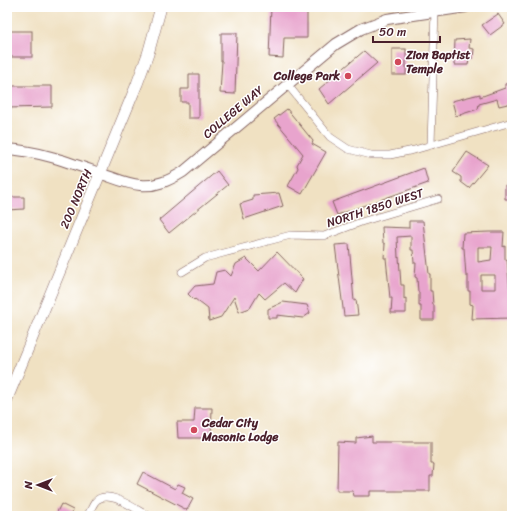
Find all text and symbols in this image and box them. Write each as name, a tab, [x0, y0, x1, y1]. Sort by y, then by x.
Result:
scale bar	[373, 18, 440, 44]
text: 50 m	[379, 21, 406, 43]
place label: Zion Baptist Temple	[405, 44, 471, 80]
marker: Zion Baptist Temple	[393, 57, 403, 67]
place label: College Park	[273, 65, 341, 87]
marker: College Park	[343, 71, 353, 81]
street label: COLLEGE WAY	[198, 80, 269, 144]
street label: 200 NORTH	[54, 165, 99, 232]
street label: NORTH 1850 WEST	[324, 182, 427, 234]
place label: Cedar City Masonic Lodge	[201, 412, 279, 448]
marker: Cedar City Masonic Lodge	[189, 425, 199, 435]
north arrow	[18, 465, 58, 505]
text: N	[19, 481, 38, 490]

